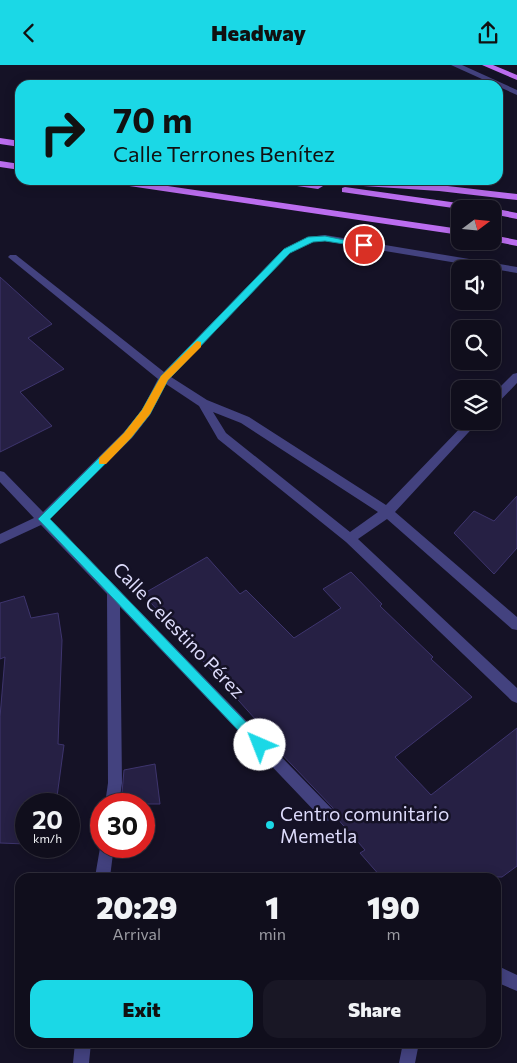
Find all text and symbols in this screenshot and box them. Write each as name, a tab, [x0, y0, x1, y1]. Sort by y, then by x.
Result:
icon: back	[15, 19, 43, 47]
text: Headway	[211, 19, 306, 46]
icon: share	[474, 19, 502, 47]
text: 70 m	[113, 97, 193, 140]
icon: right	[30, 100, 95, 165]
text: Calle Terrones Benítez	[113, 140, 335, 167]
north arrow	[451, 200, 501, 250]
map controls	[451, 200, 501, 430]
pin	[343, 224, 385, 266]
icon: arrive	[350, 231, 378, 259]
button: sound	[451, 260, 501, 310]
button: search	[451, 320, 501, 370]
button: layers	[451, 380, 501, 430]
street label: Calle Celestino Pérez	[109, 557, 250, 702]
position arrow	[233, 718, 285, 770]
speed limit sign: 30	[90, 793, 155, 858]
place label: Centro comunitario Memetla	[280, 802, 449, 847]
text: 20	[32, 804, 63, 834]
marker: Centro comunitario Memetla	[264, 819, 276, 831]
text: km/h	[33, 831, 62, 845]
text: 20:29	[96, 888, 178, 925]
text: 1	[265, 888, 279, 925]
text: 190	[367, 888, 420, 925]
text: Arrival	[113, 924, 161, 943]
text: min	[259, 924, 286, 943]
text: m	[386, 924, 400, 943]
button: Exit	[30, 980, 253, 1038]
button: Share	[263, 980, 486, 1038]

